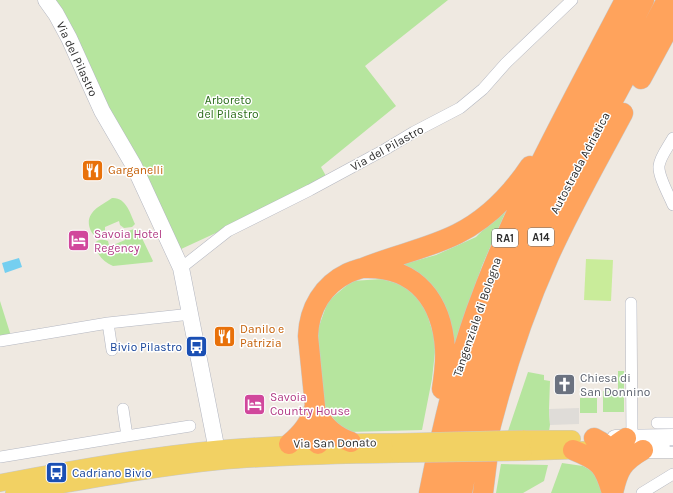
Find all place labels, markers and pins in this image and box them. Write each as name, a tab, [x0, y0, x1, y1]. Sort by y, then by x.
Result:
restaurant icon: Garganelli	[79, 157, 105, 183]
place label: Garganelli	[108, 163, 164, 177]
place label: Savoia Hotel Regency	[94, 227, 162, 255]
hotel icon: Savoia Hotel Regency	[65, 228, 91, 254]
place label: Danilo e Patrizia	[240, 322, 284, 350]
restaurant icon: Danilo e Patrizia	[212, 323, 238, 349]
bus stop icon: Bivio Pilastro	[184, 334, 210, 360]
place label: Bivio Pilastro	[110, 340, 182, 354]
place label: Chiesa di San Donnino	[580, 371, 650, 399]
church icon: Chiesa di San Donnino	[551, 372, 577, 398]
place label: Savoia Country House	[270, 390, 350, 418]
hotel icon: Savoia Country House	[242, 391, 268, 417]
bus stop icon: Cadriano Bivio	[44, 460, 70, 486]
place label: Cadriano Bivio	[72, 466, 151, 480]

